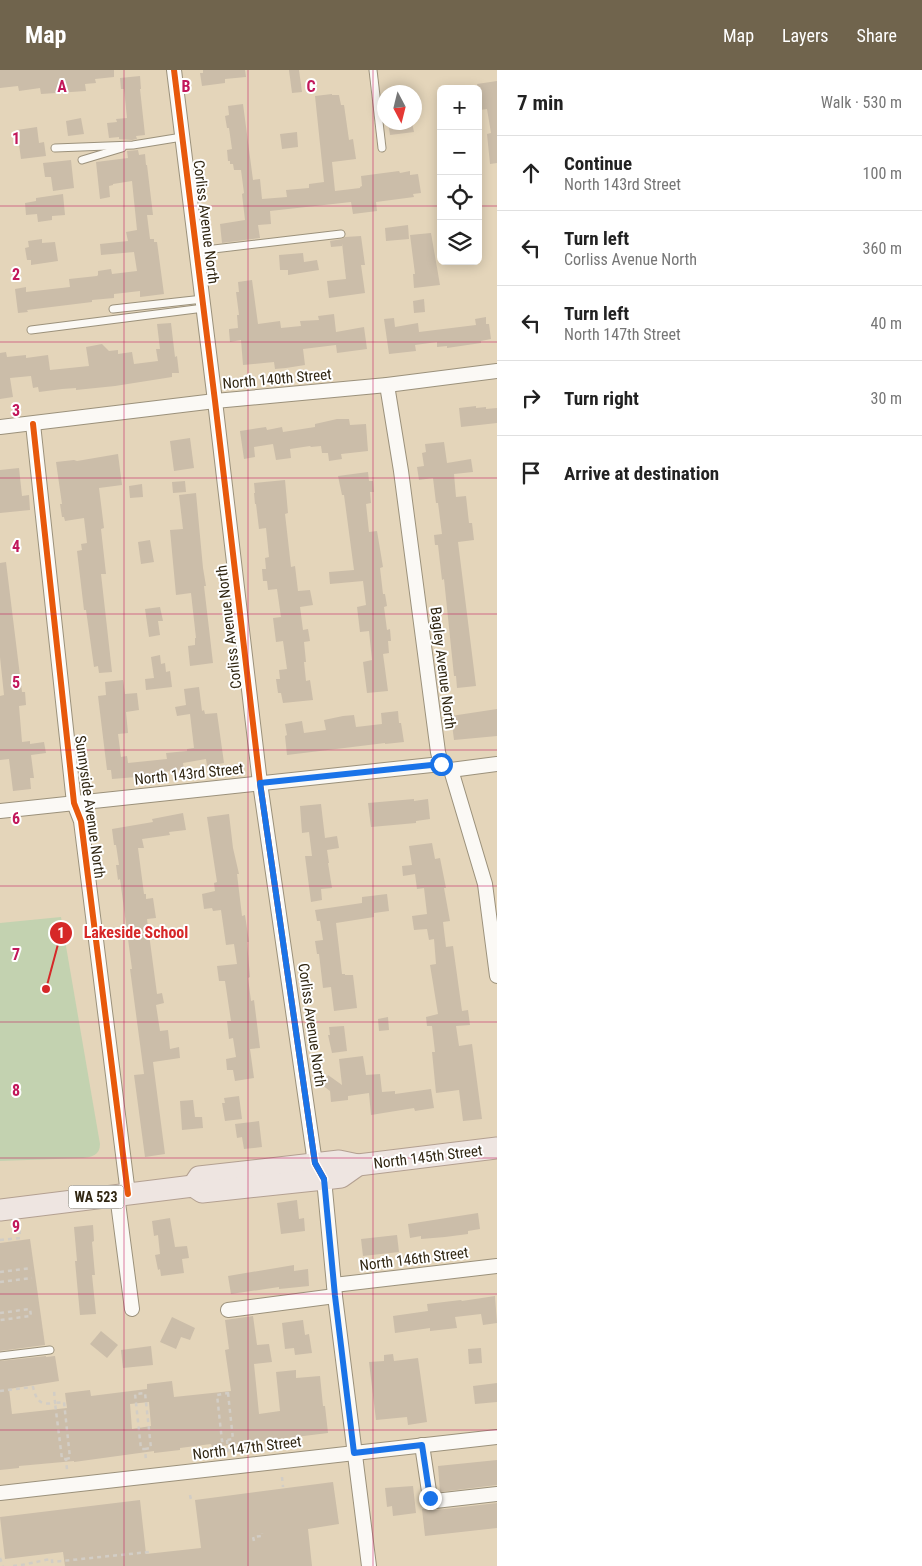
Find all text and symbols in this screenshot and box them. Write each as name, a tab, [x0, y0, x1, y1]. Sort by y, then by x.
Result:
text: Map	[25, 21, 66, 49]
text: Map	[723, 25, 754, 46]
text: Layers	[782, 25, 829, 46]
text: Share	[857, 25, 897, 46]
text: A	[57, 77, 67, 96]
text: B	[182, 77, 191, 96]
text: C	[306, 77, 316, 96]
north arrow	[377, 85, 422, 130]
map controls	[437, 85, 482, 265]
button: +	[437, 85, 482, 130]
text: 7 min	[517, 91, 564, 115]
text: Walk · 530 m	[821, 93, 902, 112]
text: 1	[12, 129, 20, 148]
button: −	[437, 130, 482, 175]
text: Continue	[564, 152, 632, 175]
street label: Corliss Avenue North	[189, 159, 223, 285]
icon: ahead	[517, 159, 545, 187]
text: 100 m	[863, 164, 902, 183]
button: locate	[437, 175, 482, 220]
text: North 143rd Street	[564, 175, 681, 194]
button: layers	[437, 220, 482, 265]
text: Turn left	[564, 227, 629, 250]
icon: left	[517, 234, 545, 262]
text: 360 m	[863, 239, 902, 258]
text: Corliss Avenue North	[564, 250, 697, 269]
text: 2	[12, 265, 20, 284]
text: Turn left	[564, 302, 629, 325]
icon: left	[517, 309, 545, 337]
text: 40 m	[870, 314, 902, 333]
text: North 147th Street	[564, 325, 681, 344]
street label: North 140th Street	[222, 365, 332, 393]
icon: right	[517, 384, 545, 412]
text: Turn right	[564, 387, 639, 410]
text: 30 m	[870, 389, 902, 408]
text: 3	[12, 401, 20, 420]
icon: arrive	[517, 459, 545, 487]
text: Arrive at destination	[564, 462, 719, 485]
text: 4	[12, 537, 20, 556]
street label: Corliss Avenue North	[212, 564, 246, 690]
street label: Bagley Avenue North	[427, 606, 459, 730]
text: 5	[12, 673, 20, 692]
street label: Sunnyside Avenue North	[71, 734, 109, 880]
route start	[430, 753, 453, 776]
street label: North 143rd Street	[134, 759, 244, 789]
text: 6	[12, 809, 20, 828]
callout: Lakeside School	[48, 917, 198, 948]
text: Lakeside School	[84, 923, 188, 942]
text: 1	[57, 924, 65, 942]
text: 7	[12, 945, 20, 964]
street label: Corliss Avenue North	[294, 962, 330, 1088]
text: 8	[12, 1081, 20, 1100]
street label: North 145th Street	[373, 1141, 483, 1173]
road number: WA 523	[68, 1186, 124, 1208]
text: 9	[12, 1217, 20, 1236]
street label: North 146th Street	[359, 1243, 469, 1275]
street label: North 147th Street	[192, 1432, 302, 1464]
route end	[419, 1487, 442, 1510]

